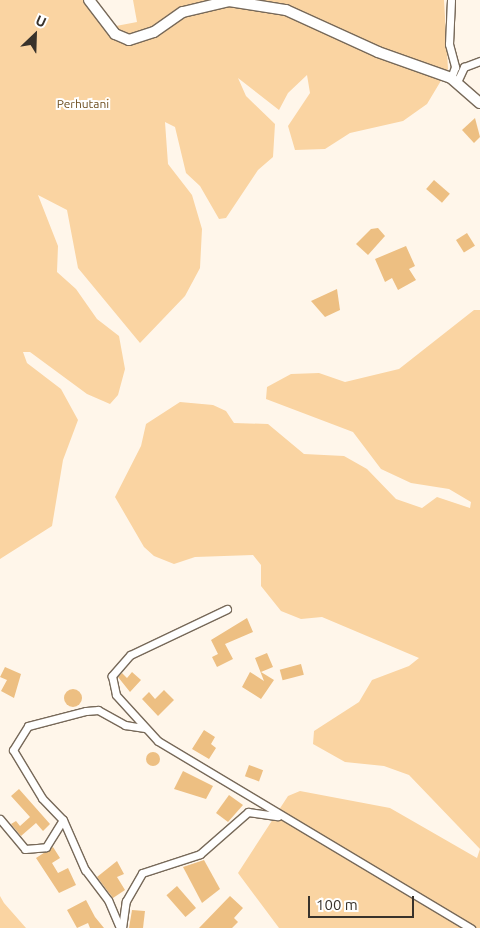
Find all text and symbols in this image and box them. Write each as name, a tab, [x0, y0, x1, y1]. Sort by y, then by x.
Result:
north arrow	[10, 10, 60, 60]
text: U	[33, 12, 49, 31]
park label: Perhutani	[57, 97, 109, 111]
scale bar	[310, 886, 416, 918]
text: 100 m	[316, 896, 358, 913]

